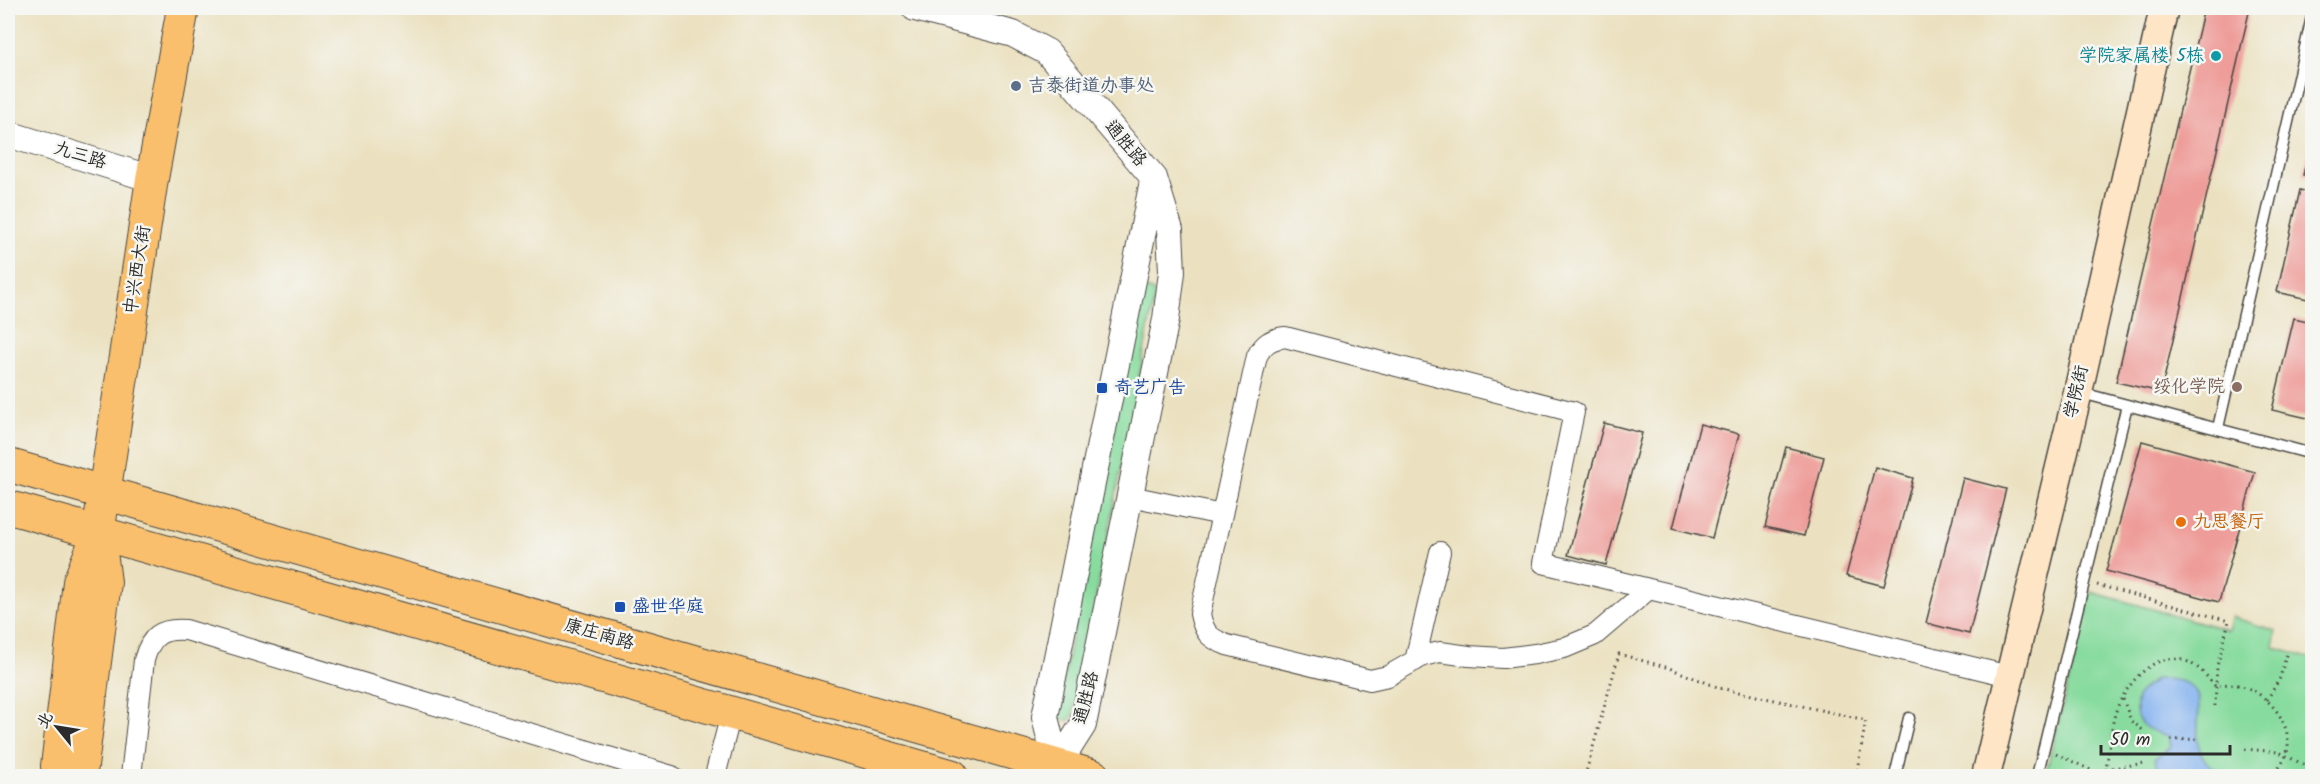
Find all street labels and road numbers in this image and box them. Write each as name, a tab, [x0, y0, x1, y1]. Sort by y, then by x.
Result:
street label: 通胜路	[1097, 114, 1153, 174]
street label: 九三路	[50, 134, 110, 178]
street label: 中兴西大街	[117, 223, 159, 317]
street label: 学院街	[2057, 362, 2097, 422]
street label: 康庄南路	[560, 611, 638, 659]
street label: 通胜路	[1066, 668, 1108, 728]

